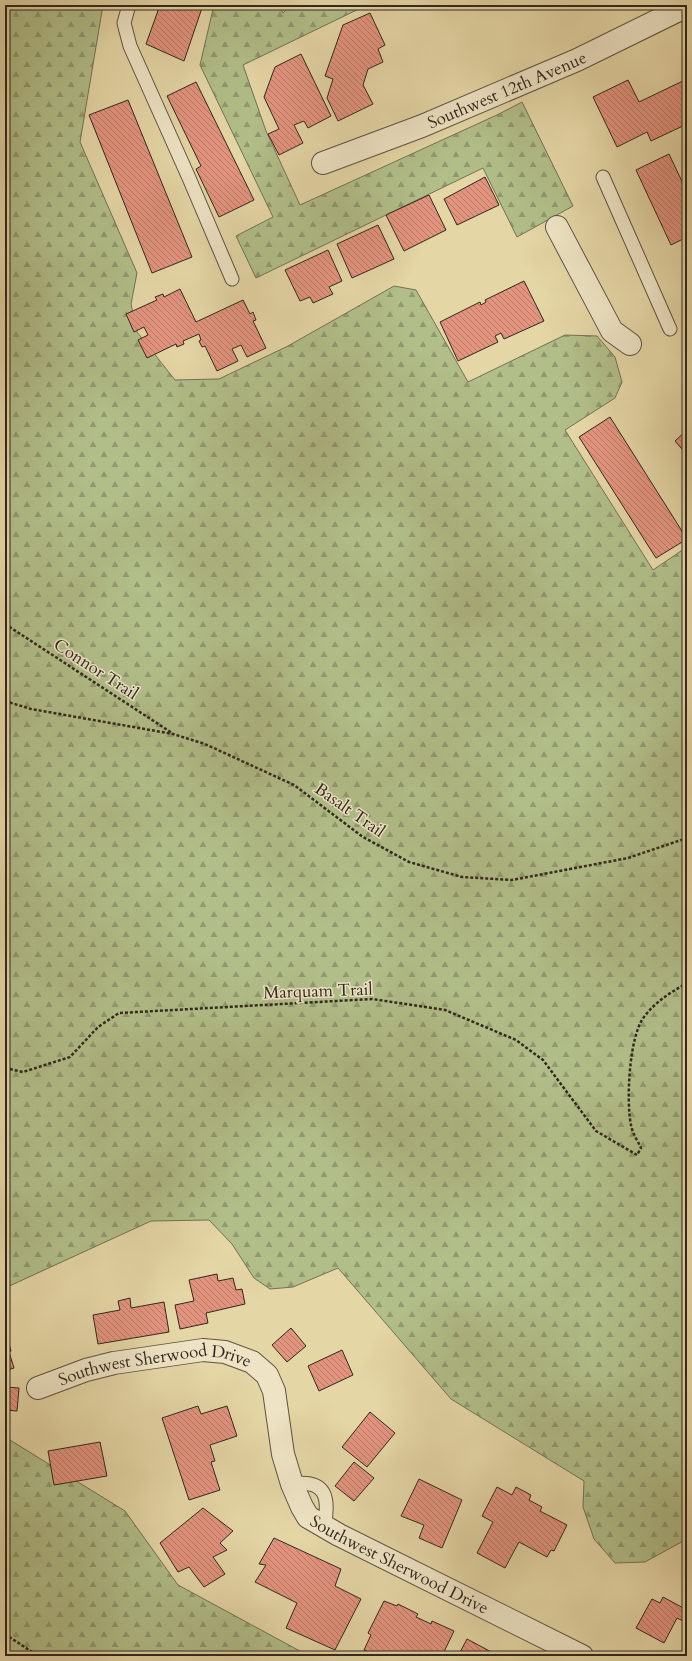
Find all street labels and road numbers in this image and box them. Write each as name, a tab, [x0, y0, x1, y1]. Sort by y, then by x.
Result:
street label: Southwest 12th Avenue	[424, 46, 590, 134]
street label: Connor Trail	[49, 633, 143, 705]
street label: Basalt Trail	[310, 777, 390, 843]
street label: Marquam Trail	[263, 978, 374, 1004]
street label: Southwest Sherwood Drive	[55, 1338, 255, 1391]
street label: Southwest Sherwood Drive	[306, 1509, 493, 1619]

